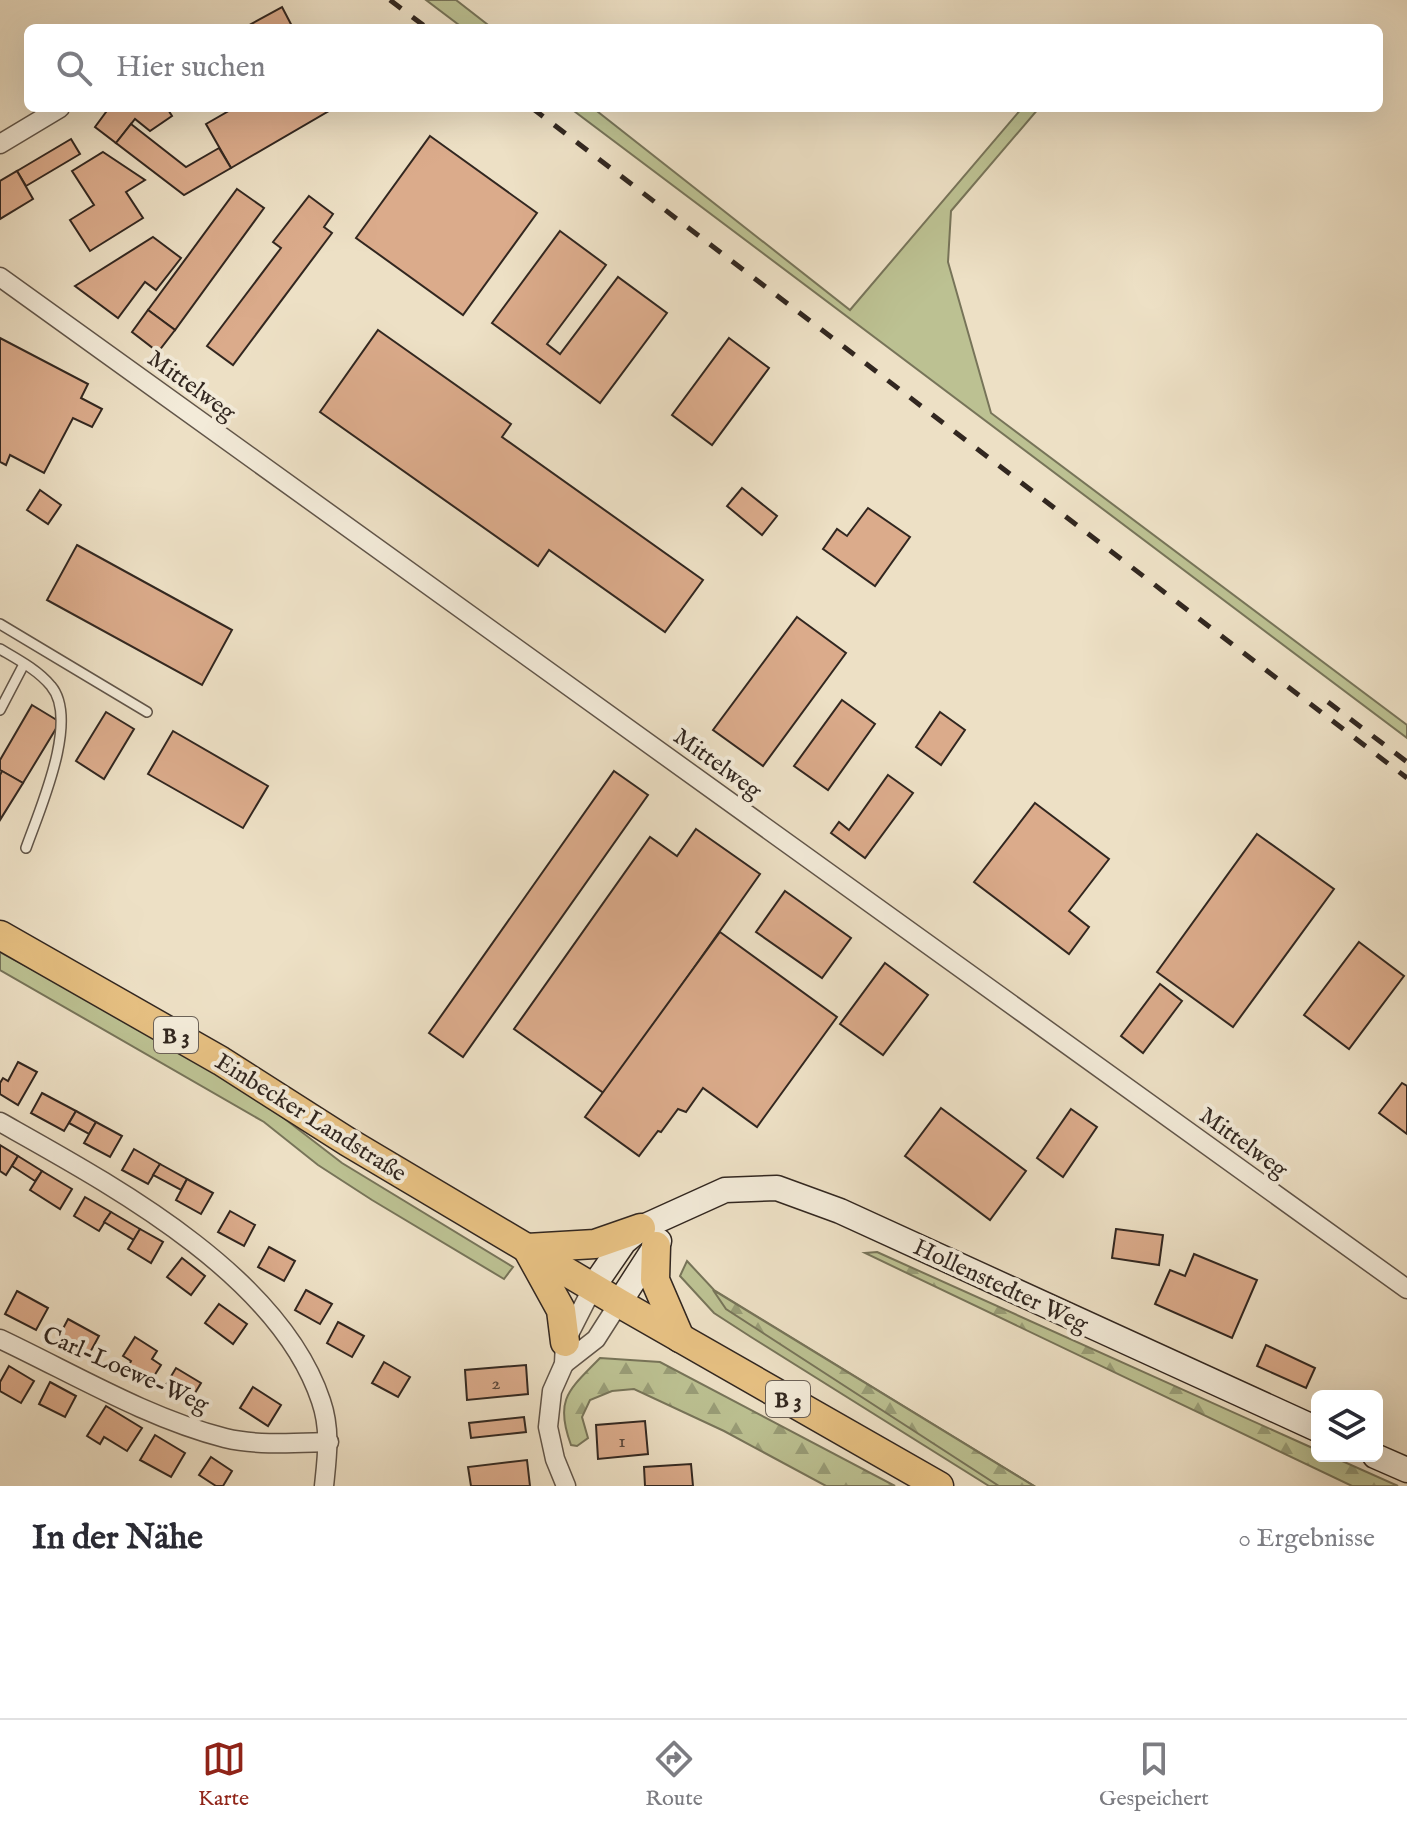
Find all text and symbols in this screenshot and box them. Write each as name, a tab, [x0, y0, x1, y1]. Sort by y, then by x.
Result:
search box	[24, 24, 1383, 112]
icon: search	[52, 46, 96, 90]
text: Hier suchen	[116, 49, 266, 87]
street label: Mittelweg	[141, 344, 242, 429]
street label: Mittelweg	[667, 722, 768, 807]
road number: B 3	[154, 1017, 198, 1053]
street label: Einbecker Landstraße	[209, 1047, 412, 1190]
street label: Mittelweg	[1193, 1101, 1294, 1186]
street label: Hollenstedter Weg	[908, 1232, 1094, 1341]
street label: Carl-Loewe-Weg	[37, 1320, 214, 1421]
house number: 2	[491, 1371, 501, 1396]
road number: B 3	[766, 1381, 810, 1417]
map controls	[1311, 1390, 1383, 1462]
button: layers	[1311, 1390, 1383, 1462]
house number: 1	[618, 1429, 626, 1454]
text: In der Nähe	[32, 1517, 203, 1560]
text: 0 Ergebnisse	[1238, 1522, 1375, 1555]
tab: Karte	[198, 1737, 249, 1813]
tab: Route	[645, 1737, 703, 1813]
tab: Gespeichert	[1099, 1737, 1209, 1813]

